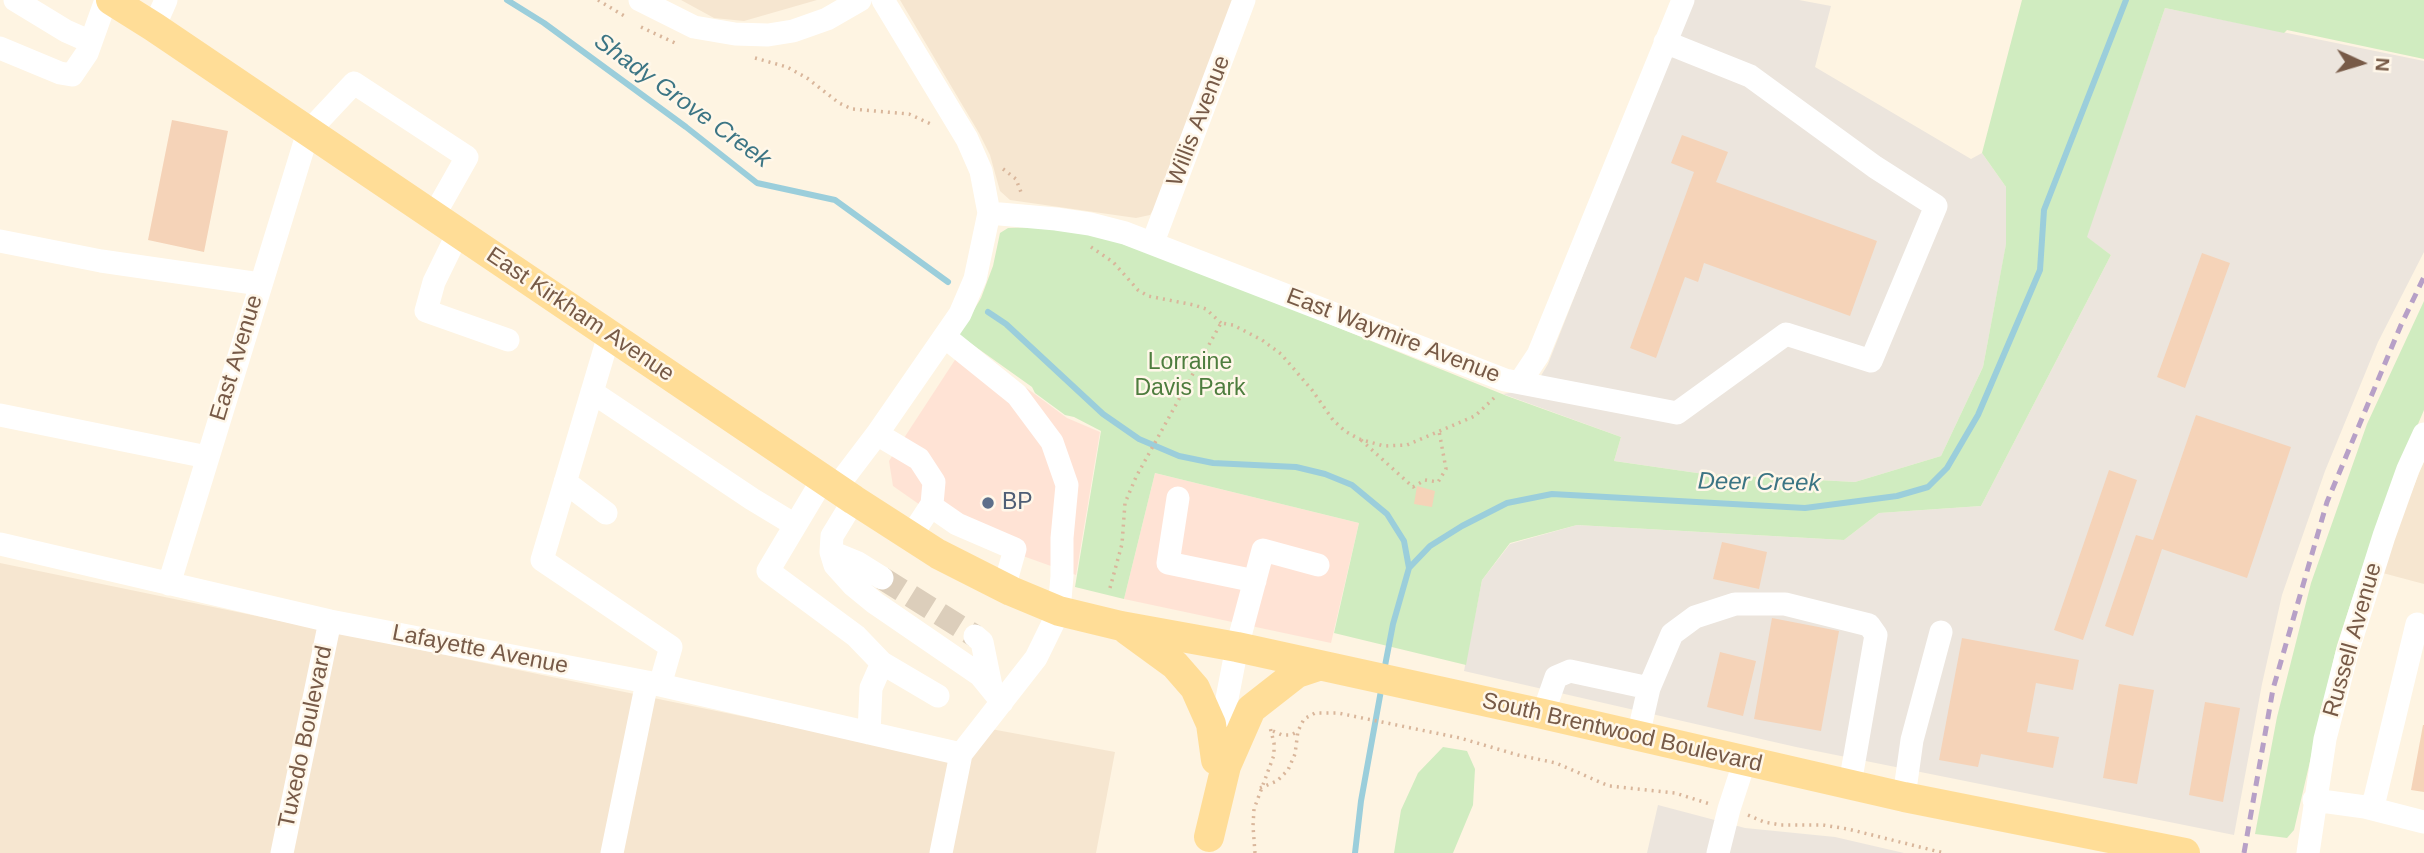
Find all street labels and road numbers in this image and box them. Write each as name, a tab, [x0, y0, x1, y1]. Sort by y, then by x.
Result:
street label: Willis Avenue	[1161, 52, 1237, 190]
street label: East Kirkham Avenue	[481, 242, 679, 388]
street label: East Waymire Avenue	[1282, 283, 1504, 389]
street label: East Avenue	[205, 292, 269, 424]
street label: Russell Avenue	[2318, 560, 2388, 720]
street label: Lafayette Avenue	[390, 619, 570, 681]
street label: Tuxedo Boulevard	[273, 643, 339, 831]
street label: South Brentwood Boulevard	[1479, 687, 1765, 779]

